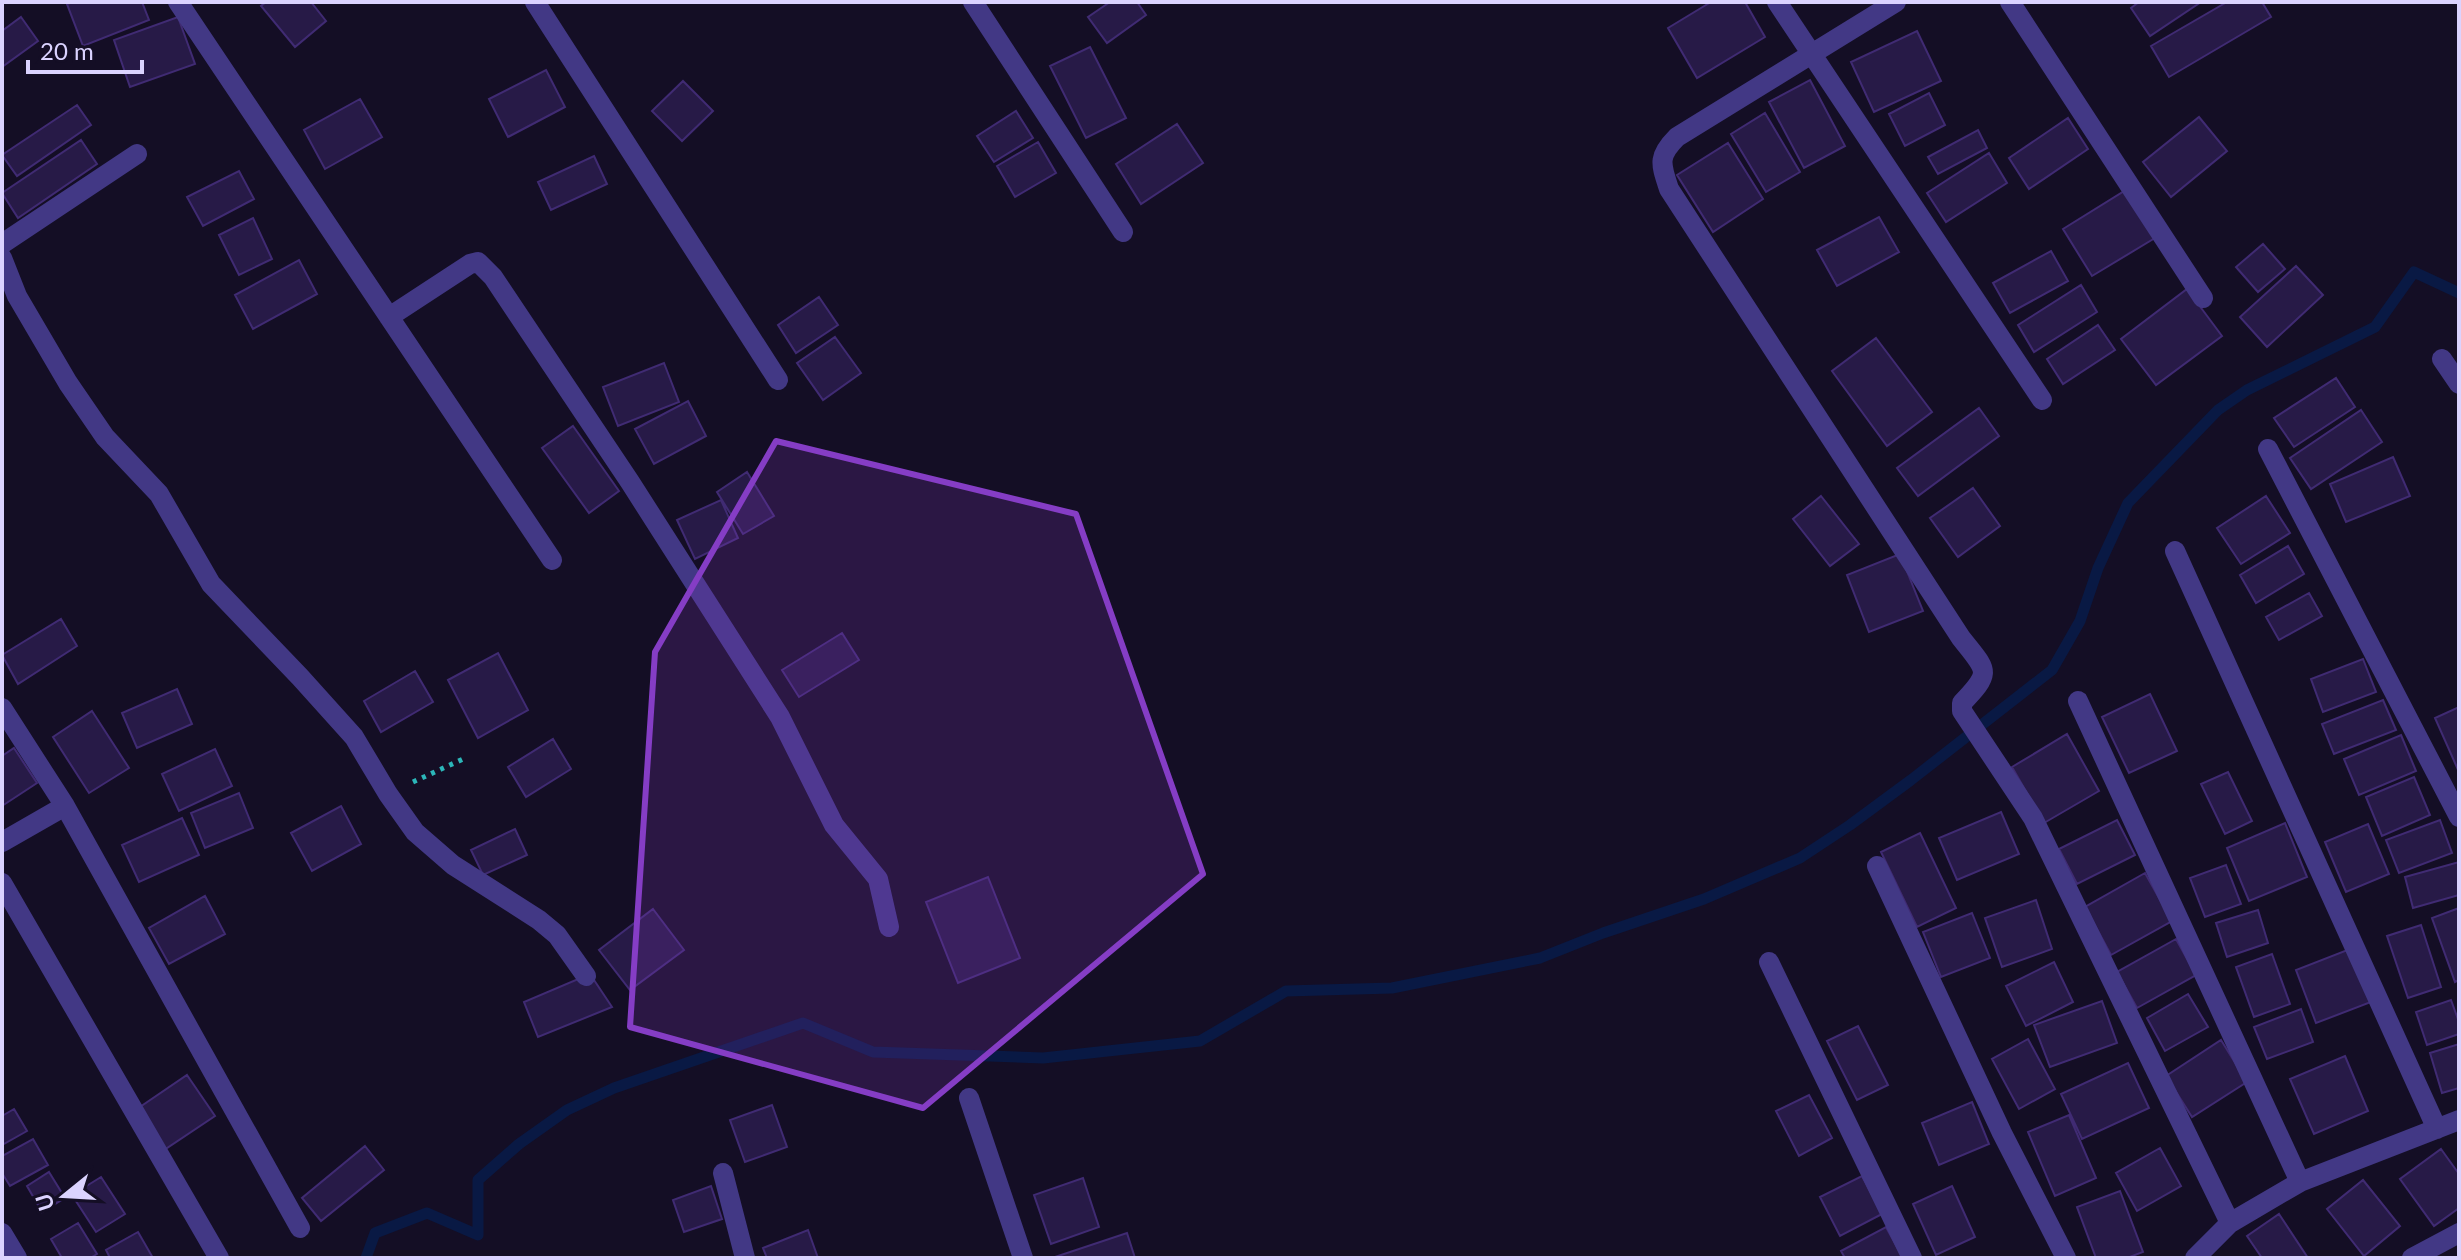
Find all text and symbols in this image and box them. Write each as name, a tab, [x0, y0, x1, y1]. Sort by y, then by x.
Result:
scale bar	[28, 24, 142, 74]
text: 20 m	[40, 36, 94, 65]
north arrow	[24, 1156, 104, 1236]
text: U	[29, 1190, 60, 1214]

